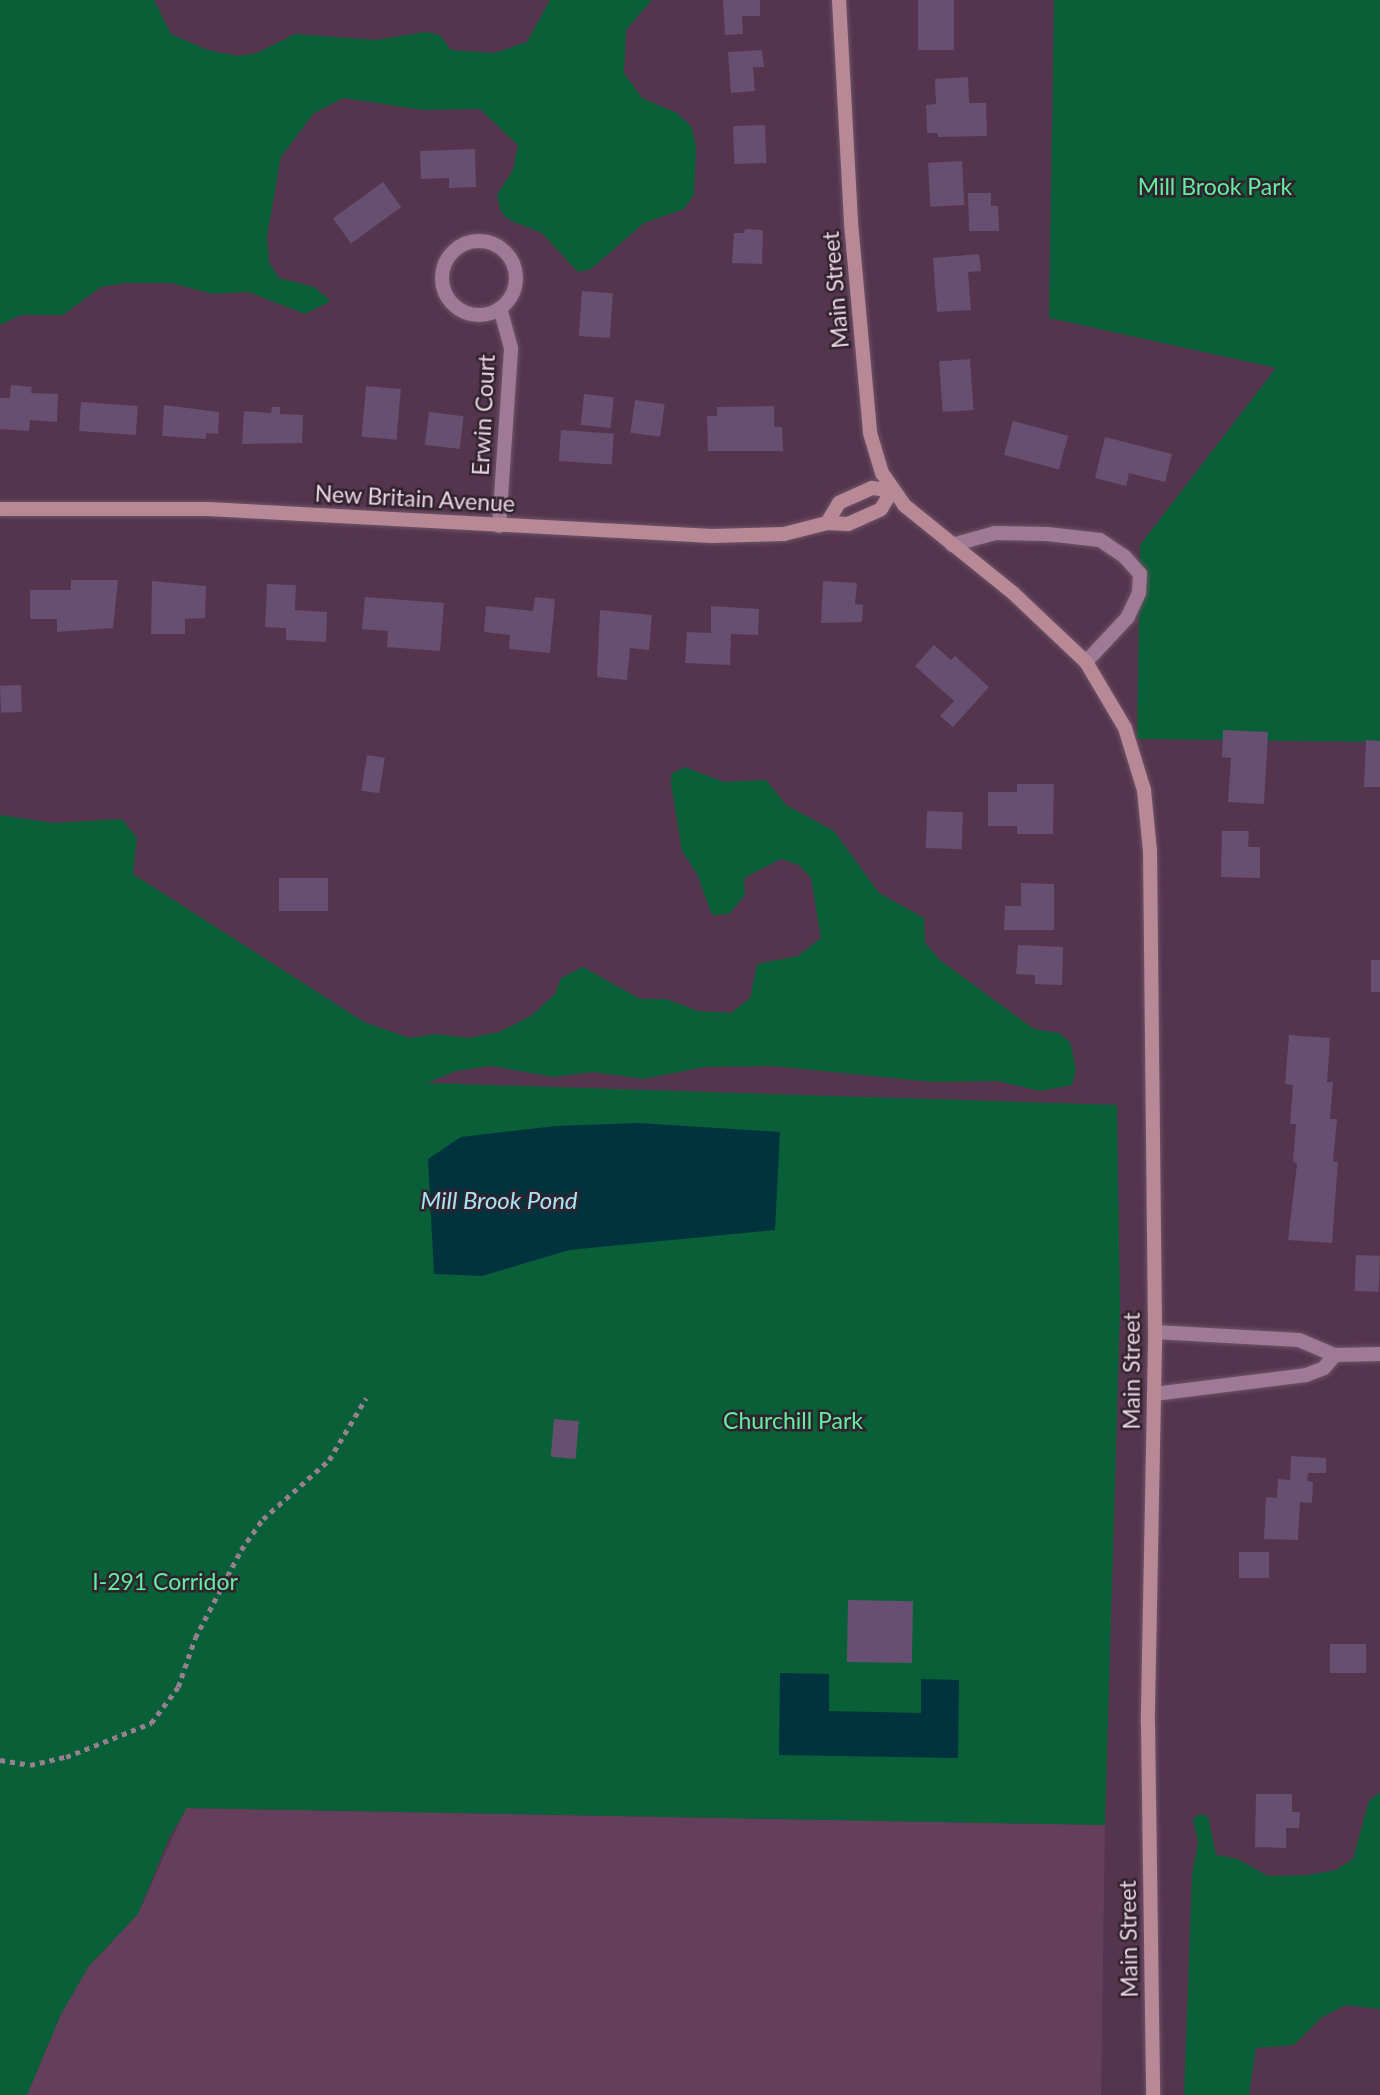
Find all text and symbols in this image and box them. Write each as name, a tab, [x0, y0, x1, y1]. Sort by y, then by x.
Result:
park label: Mill Brook Park	[1138, 172, 1292, 200]
street label: Main Street	[816, 230, 854, 350]
street label: Erwin Court	[466, 354, 500, 476]
street label: New Britain Avenue	[314, 479, 516, 517]
water label: Mill Brook Pond	[420, 1186, 578, 1214]
street label: Main Street	[1117, 1312, 1145, 1430]
park label: Churchill Park	[723, 1406, 863, 1434]
park label: I-291 Corridor	[92, 1567, 238, 1595]
street label: Main Street	[1113, 1880, 1143, 1998]

